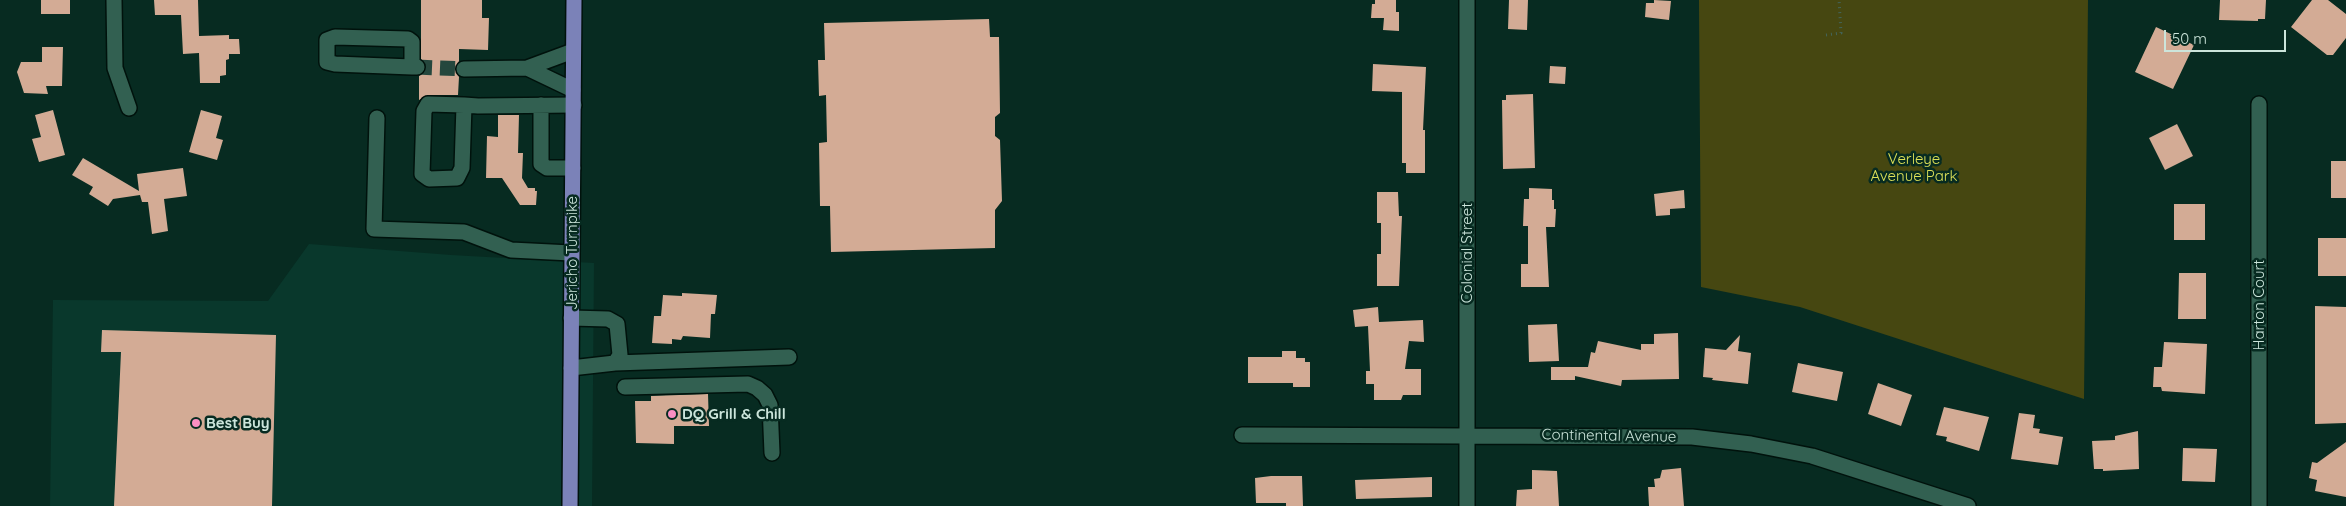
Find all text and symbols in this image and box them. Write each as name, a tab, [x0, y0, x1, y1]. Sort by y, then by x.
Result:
scale bar	[2166, 20, 2288, 52]
text: 50 m	[2172, 29, 2207, 48]
park label: Verleye Avenue Park	[1870, 150, 1958, 185]
street label: Jericho Turnpike	[563, 196, 581, 310]
street label: Colonial Street	[1458, 203, 1476, 303]
street label: Harton Court	[2250, 260, 2268, 350]
place label: DQ Grill & Chill	[682, 405, 786, 423]
marker: DQ Grill & Chill	[666, 408, 678, 420]
place label: Best Buy	[206, 414, 270, 432]
marker: Best Buy	[190, 417, 202, 429]
street label: Continental Avenue	[1542, 426, 1676, 446]

